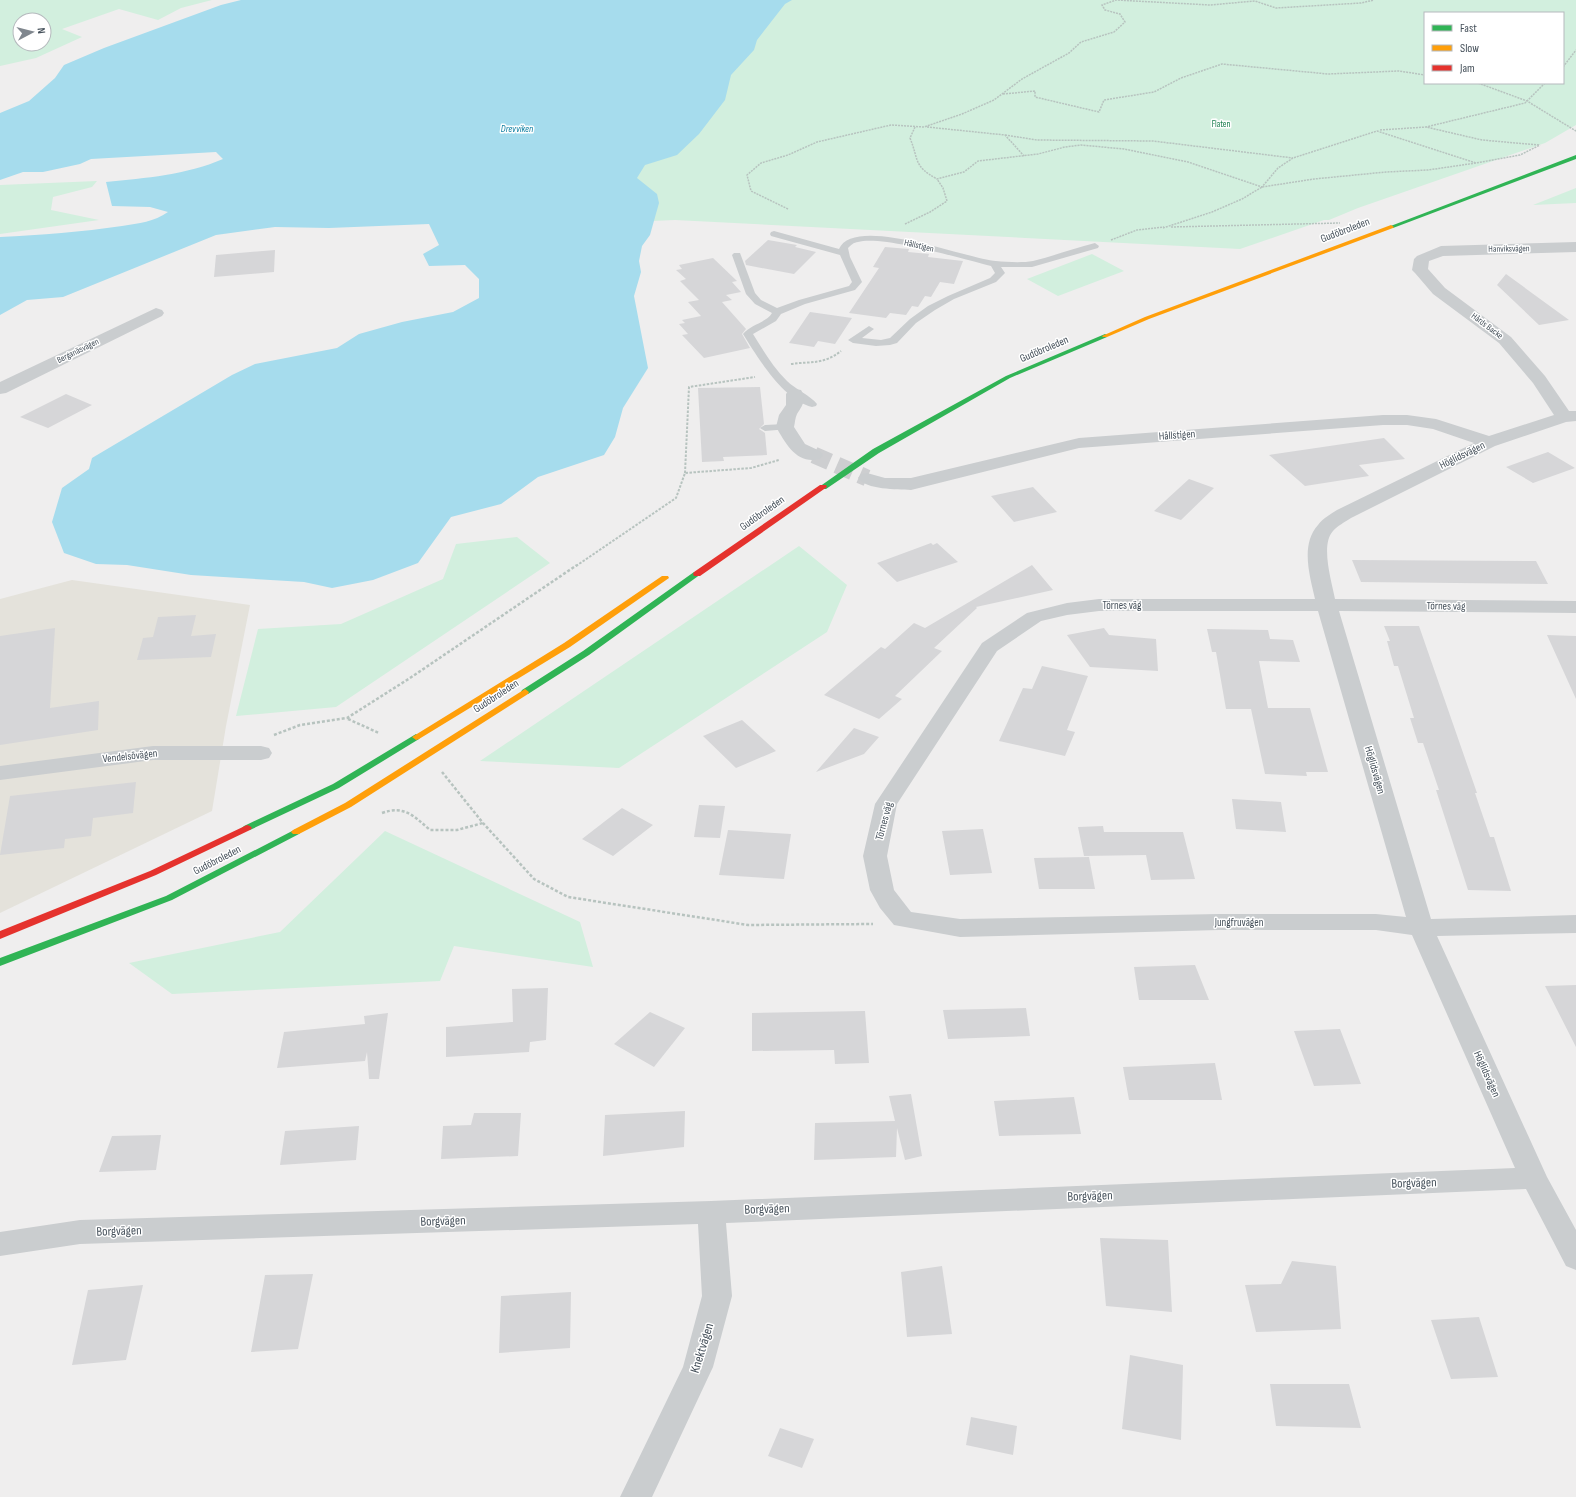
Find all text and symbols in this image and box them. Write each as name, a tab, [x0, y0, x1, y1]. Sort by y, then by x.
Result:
north arrow	[12, 12, 52, 52]
legend	[1424, 12, 1564, 84]
text: Fast	[1460, 21, 1477, 36]
text: N	[35, 27, 48, 35]
text: Slow	[1460, 41, 1479, 56]
text: Jam	[1459, 61, 1475, 76]
park label: Flaten	[1212, 119, 1230, 130]
water label: Drevviken	[501, 123, 533, 135]
street label: Gudöbroleden	[1319, 215, 1372, 245]
street label: Hållstigen	[903, 237, 935, 255]
street label: Hanviksvägen	[1488, 243, 1530, 255]
street label: Hårds Backe	[1469, 311, 1505, 342]
street label: Gudöbroleden	[1018, 333, 1071, 365]
street label: Berganäsvägen	[55, 336, 101, 366]
street label: Hållstigen	[1158, 427, 1196, 443]
street label: Höglidsvägen	[1437, 438, 1487, 472]
street label: Gudöbroleden	[737, 493, 787, 533]
street label: Törnes väg	[1102, 599, 1142, 612]
street label: Törnes väg	[1426, 599, 1466, 613]
street label: Gudöbroleden	[471, 676, 521, 715]
street label: Höglidsvägen	[1362, 745, 1388, 796]
street label: Vendelsövägen	[102, 747, 158, 765]
street label: Törnes väg	[873, 800, 895, 842]
street label: Gudöbroleden	[191, 842, 243, 877]
street label: Jungfruvägen	[1214, 916, 1264, 929]
street label: Höglidsvägen	[1471, 1049, 1503, 1099]
street label: Borgvägen	[1391, 1174, 1437, 1192]
street label: Borgvägen	[1067, 1187, 1113, 1205]
street label: Borgvägen	[744, 1200, 790, 1218]
street label: Borgvägen	[420, 1212, 466, 1230]
street label: Borgvägen	[96, 1222, 142, 1240]
street label: Knektvägen	[687, 1321, 717, 1375]

